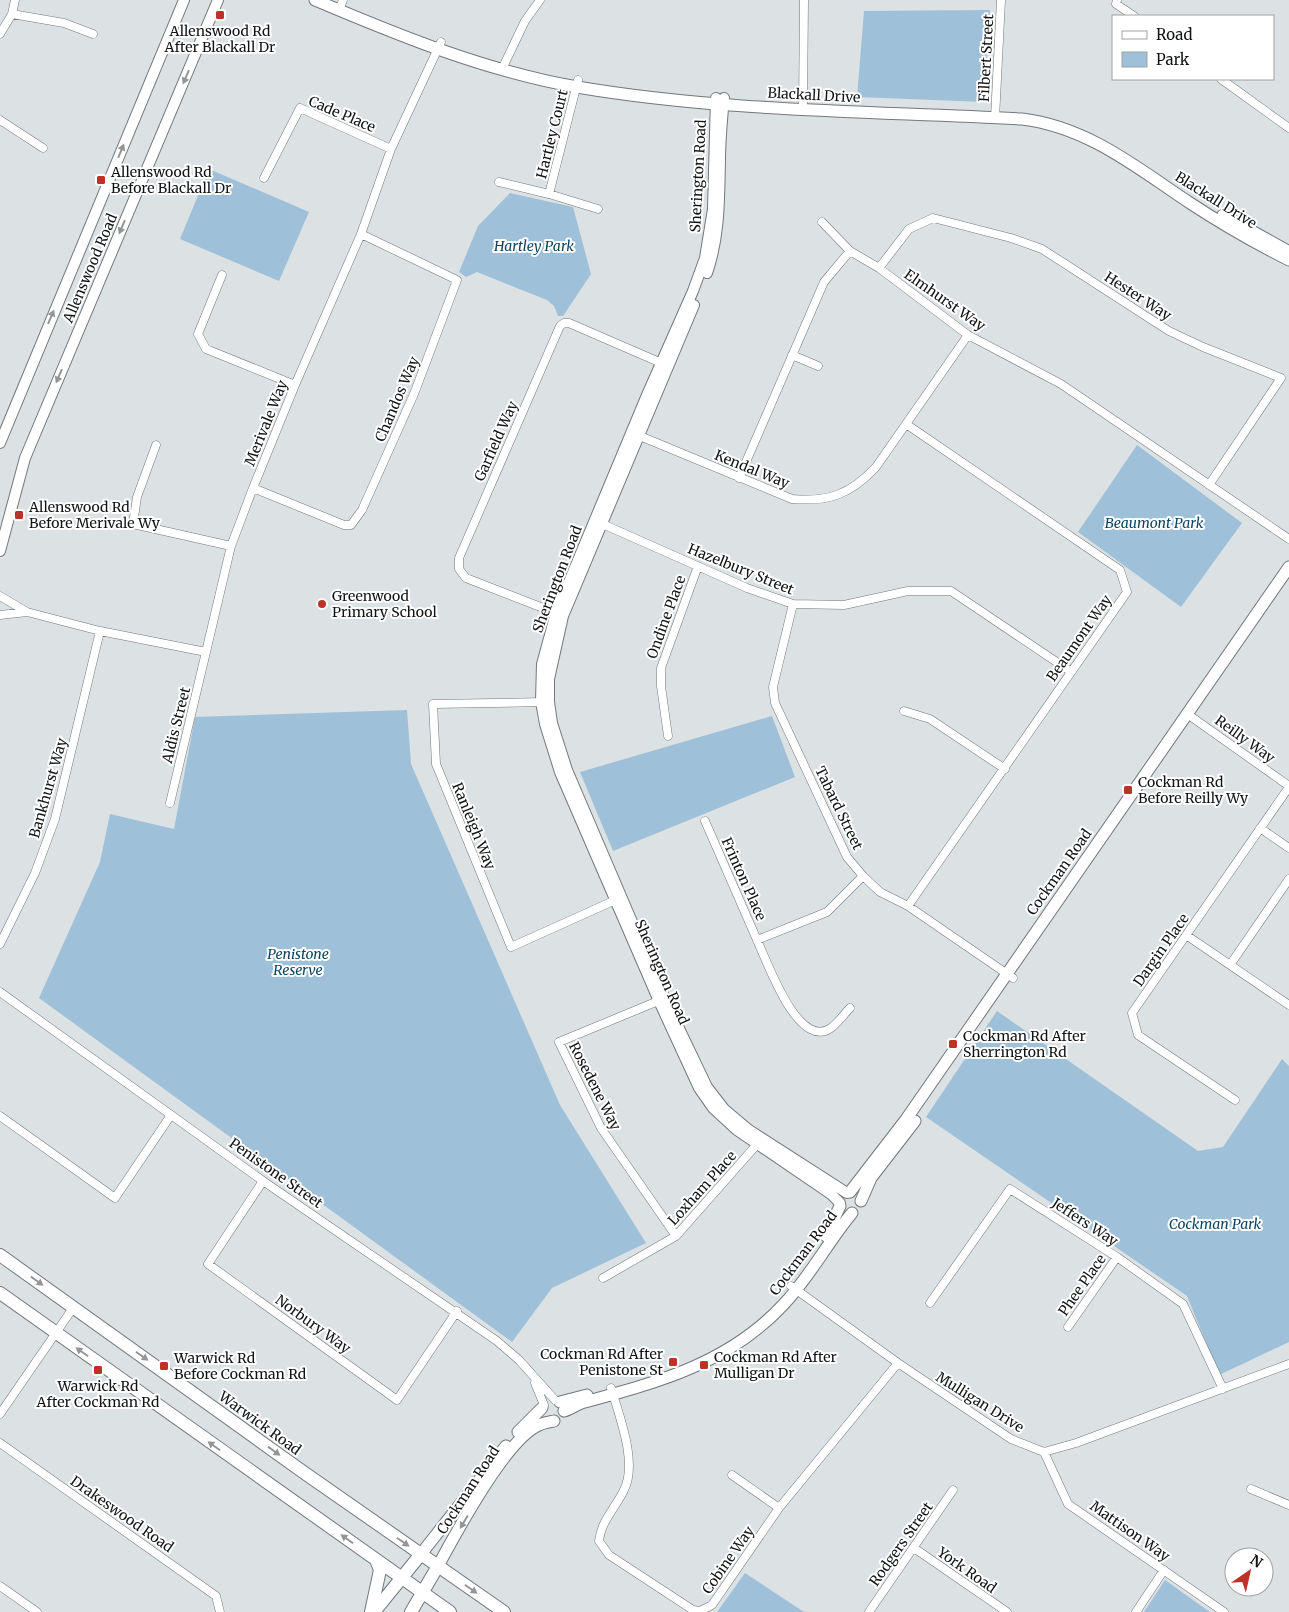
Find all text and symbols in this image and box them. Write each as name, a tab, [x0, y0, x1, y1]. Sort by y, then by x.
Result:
marker: Allenswood Rd After Blackall Dr	[214, 9, 226, 21]
street label: Filbert Street	[975, 13, 997, 103]
legend	[1112, 15, 1274, 80]
place label: Allenswood Rd After Blackall Dr	[164, 22, 275, 56]
text: Road	[1156, 25, 1192, 44]
text: Park	[1156, 50, 1190, 69]
one-way arrow	[181, 70, 189, 84]
street label: Blackall Drive	[767, 84, 861, 106]
street label: Hartley Court	[532, 87, 572, 180]
street label: Cade Place	[306, 92, 378, 136]
street label: Sherington Road	[686, 118, 710, 233]
one-way arrow	[118, 144, 126, 158]
place label: Allenswood Rd Before Blackall Dr	[110, 163, 231, 197]
street label: Blackall Drive	[1172, 168, 1260, 232]
marker: Allenswood Rd Before Blackall Dr	[95, 174, 107, 186]
street label: Allenswood Road	[59, 210, 121, 326]
one-way arrow	[118, 220, 126, 234]
park label: Hartley Park	[493, 237, 574, 255]
street label: Elmhurst Way	[901, 265, 990, 335]
street label: Hester Way	[1101, 268, 1176, 325]
one-way arrow	[47, 309, 55, 324]
street label: Chandos Way	[371, 353, 423, 444]
one-way arrow	[55, 369, 63, 384]
street label: Merivale Way	[241, 377, 292, 469]
street label: Garfield Way	[470, 397, 522, 484]
street label: Kendal Way	[712, 446, 793, 492]
place label: Allenswood Rd Before Merivale Wy	[28, 498, 161, 532]
marker: Allenswood Rd Before Merivale Wy	[13, 509, 25, 521]
park label: Beaumont Park	[1105, 514, 1204, 532]
street label: Sherington Road	[528, 522, 586, 635]
street label: Hazelbury Street	[685, 540, 797, 599]
street label: Ondine Place	[643, 573, 689, 661]
place label: Greenwood Primary School	[332, 587, 437, 621]
street label: Beaumont Way	[1042, 590, 1116, 685]
marker: Greenwood Primary School	[316, 598, 328, 610]
street label: Aldis Street	[158, 685, 194, 766]
street label: Reilly Way	[1211, 711, 1279, 767]
street label: Bankhurst Way	[25, 735, 71, 840]
street label: Tabard Street	[811, 763, 867, 853]
place label: Cockman Rd Before Reilly Wy	[1138, 773, 1249, 807]
street label: Ranleigh Way	[448, 780, 500, 873]
marker: Cockman Rd Before Reilly Wy	[1122, 784, 1134, 796]
street label: Cockman Road	[1023, 825, 1096, 919]
street label: Frinton Place	[718, 835, 770, 923]
street label: Dargin Place	[1129, 910, 1193, 990]
street label: Sherington Road	[631, 917, 693, 1028]
park label: Penistone Reserve	[267, 945, 329, 979]
place label: Cockman Rd After Sherrington Rd	[963, 1027, 1086, 1061]
marker: Cockman Rd After Sherrington Rd	[947, 1038, 959, 1050]
street label: Rosedene Way	[565, 1039, 625, 1134]
street label: Penistone Street	[226, 1134, 327, 1212]
street label: Loxham Place	[664, 1147, 740, 1229]
street label: Jeffers Way	[1048, 1193, 1122, 1250]
street label: Cockman Road	[765, 1207, 841, 1299]
park label: Cockman Park	[1169, 1215, 1262, 1233]
street label: Phee Place	[1054, 1251, 1110, 1319]
one-way arrow	[30, 1276, 43, 1287]
street label: Norbury Way	[272, 1291, 355, 1358]
place label: Cockman Rd After Penistone St	[540, 1345, 664, 1379]
one-way arrow	[76, 1346, 89, 1357]
place label: Cockman Rd After Mulligan Dr	[714, 1348, 837, 1382]
place label: Warwick Rd Before Cockman Rd	[173, 1349, 307, 1383]
one-way arrow	[135, 1351, 149, 1361]
marker: Cockman Rd After Penistone St	[667, 1356, 679, 1368]
marker: Cockman Rd After Mulligan Dr	[698, 1359, 710, 1371]
marker: Warwick Rd Before Cockman Rd	[158, 1360, 170, 1372]
marker: Warwick Rd After Cockman Rd	[92, 1364, 104, 1376]
street label: Mulligan Drive	[933, 1368, 1027, 1436]
place label: Warwick Rd After Cockman Rd	[36, 1377, 160, 1411]
street label: Warwick Road	[215, 1387, 305, 1459]
one-way arrow	[208, 1440, 221, 1451]
street label: Cockman Road	[433, 1442, 503, 1537]
one-way arrow	[267, 1446, 281, 1456]
street label: Drakeswood Road	[67, 1472, 177, 1557]
street label: Mattison Way	[1087, 1497, 1174, 1566]
street label: Rodgers Street	[865, 1498, 937, 1590]
one-way arrow	[459, 1515, 469, 1528]
street label: Cobine Way	[698, 1522, 758, 1597]
one-way arrow	[341, 1534, 354, 1545]
one-way arrow	[397, 1537, 410, 1547]
street label: York Road	[933, 1543, 1001, 1597]
north arrow	[1224, 1547, 1274, 1597]
text: N	[1247, 1551, 1266, 1572]
one-way arrow	[464, 1584, 478, 1594]

